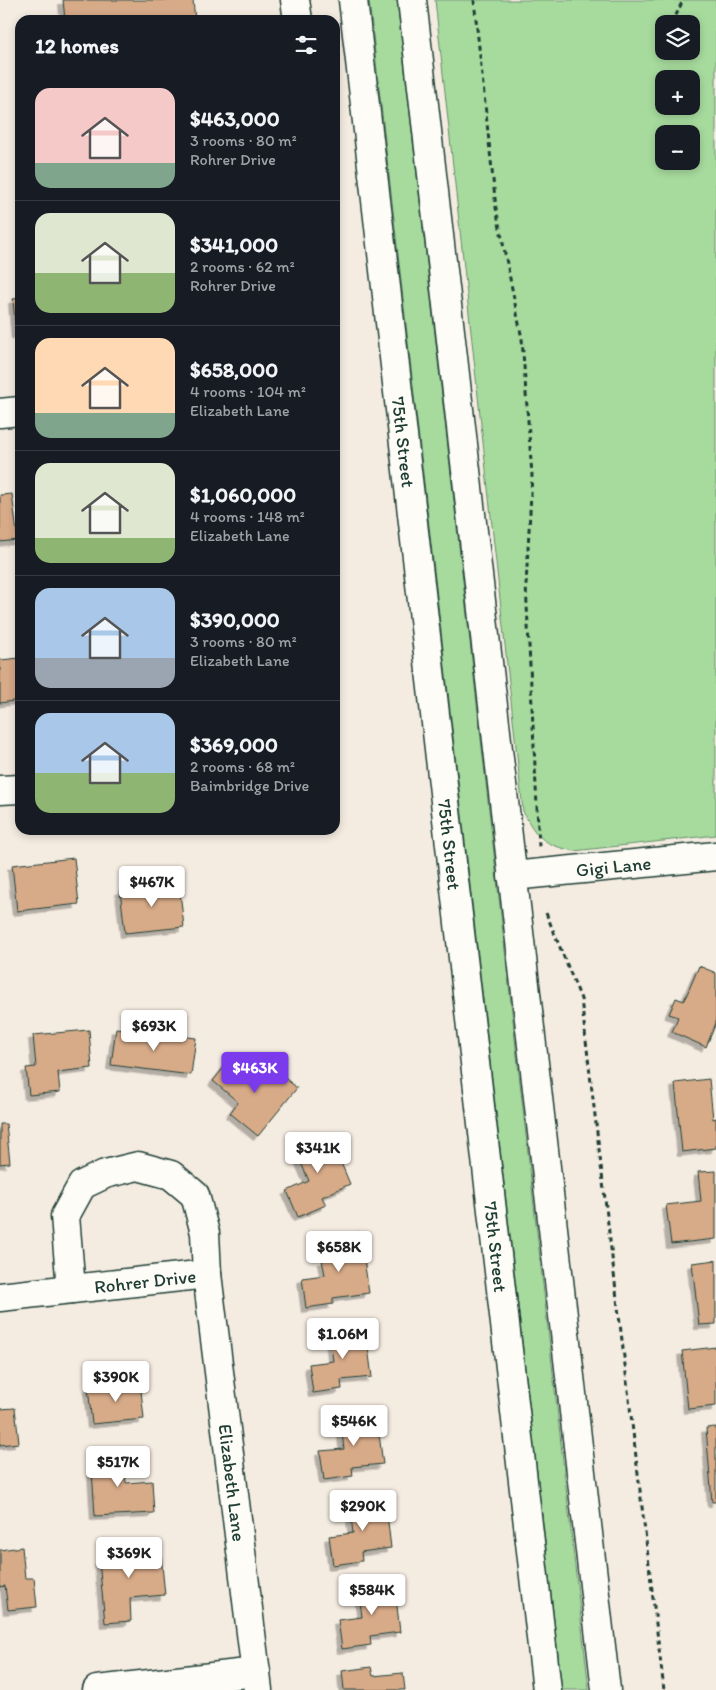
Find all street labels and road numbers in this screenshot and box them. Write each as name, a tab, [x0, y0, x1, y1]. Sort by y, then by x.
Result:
street label: 75th Street	[387, 396, 420, 489]
street label: 75th Street	[433, 798, 466, 891]
street label: Gigi Lane	[575, 851, 652, 882]
street label: 75th Street	[479, 1200, 512, 1293]
street label: Rohrer Drive	[93, 1264, 197, 1298]
street label: Elizabeth Lane	[213, 1423, 251, 1543]

